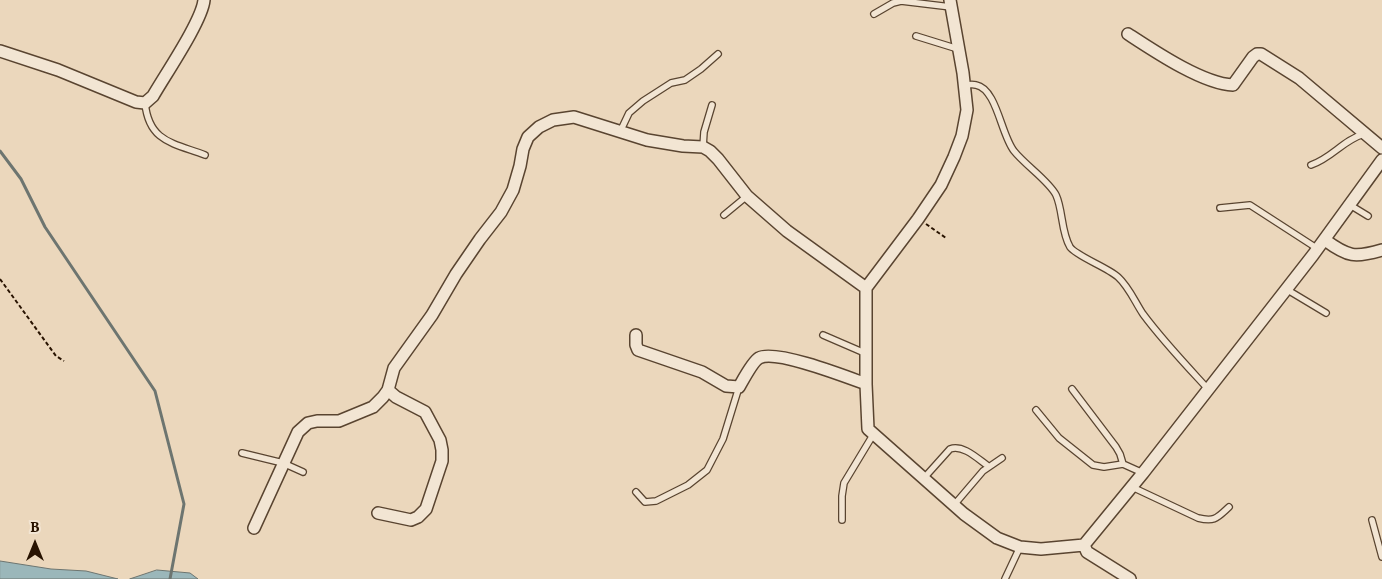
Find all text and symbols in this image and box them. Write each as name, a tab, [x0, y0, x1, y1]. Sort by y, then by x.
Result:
north arrow	[10, 519, 60, 569]
text: B	[30, 519, 40, 538]

